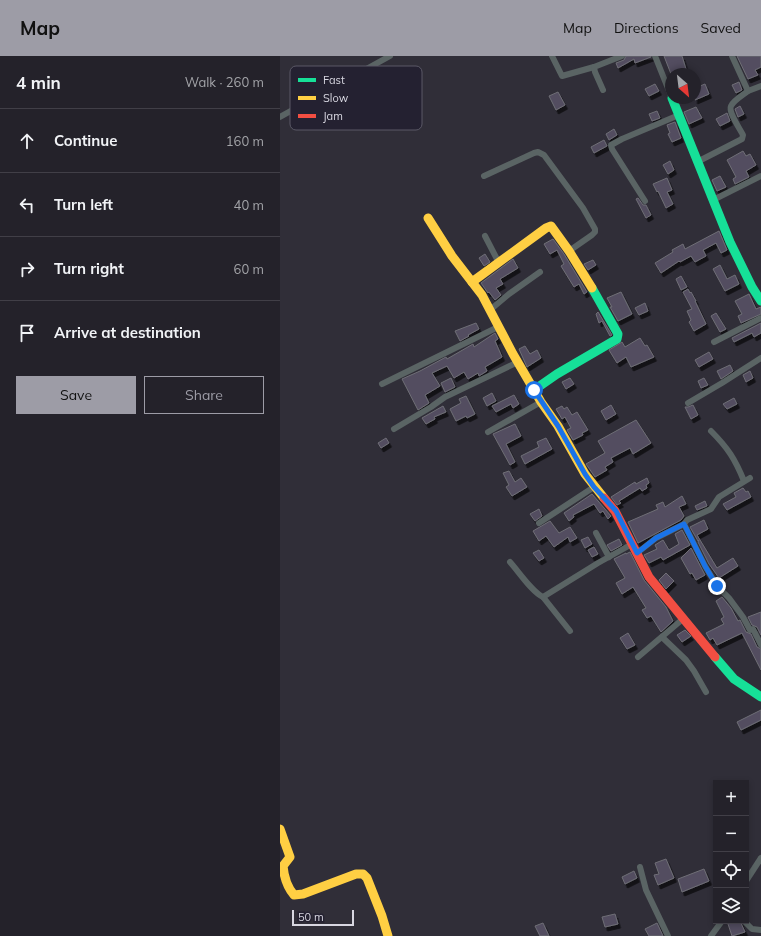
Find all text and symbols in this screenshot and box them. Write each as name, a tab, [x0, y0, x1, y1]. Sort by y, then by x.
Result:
text: Map	[20, 16, 60, 40]
text: Map	[563, 19, 592, 37]
text: Directions	[614, 19, 679, 37]
text: Saved	[701, 19, 741, 37]
legend	[290, 66, 422, 130]
north arrow	[665, 68, 701, 104]
text: 4 min	[16, 72, 61, 93]
text: Fast	[323, 73, 345, 87]
text: Walk · 260 m	[185, 74, 264, 90]
text: Slow	[323, 91, 349, 105]
text: Jam	[323, 109, 343, 123]
icon: ahead	[16, 130, 38, 152]
text: Continue	[54, 131, 117, 150]
text: 160 m	[226, 133, 264, 149]
icon: left	[16, 194, 38, 216]
text: Turn left	[54, 195, 113, 214]
text: 40 m	[234, 197, 264, 213]
icon: right	[16, 258, 38, 280]
text: Turn right	[54, 259, 124, 278]
text: 60 m	[234, 261, 264, 277]
icon: arrive	[16, 322, 38, 344]
text: Arrive at destination	[54, 323, 201, 342]
button: Save	[16, 376, 136, 414]
button: Share	[144, 376, 264, 414]
route start	[525, 381, 543, 399]
route end	[708, 577, 726, 595]
map controls	[713, 780, 749, 924]
button: +	[713, 780, 749, 816]
button: −	[713, 816, 749, 852]
button: locate	[713, 852, 749, 888]
button: layers	[713, 888, 749, 924]
scale bar	[292, 908, 354, 927]
text: 50 m	[298, 910, 324, 924]

